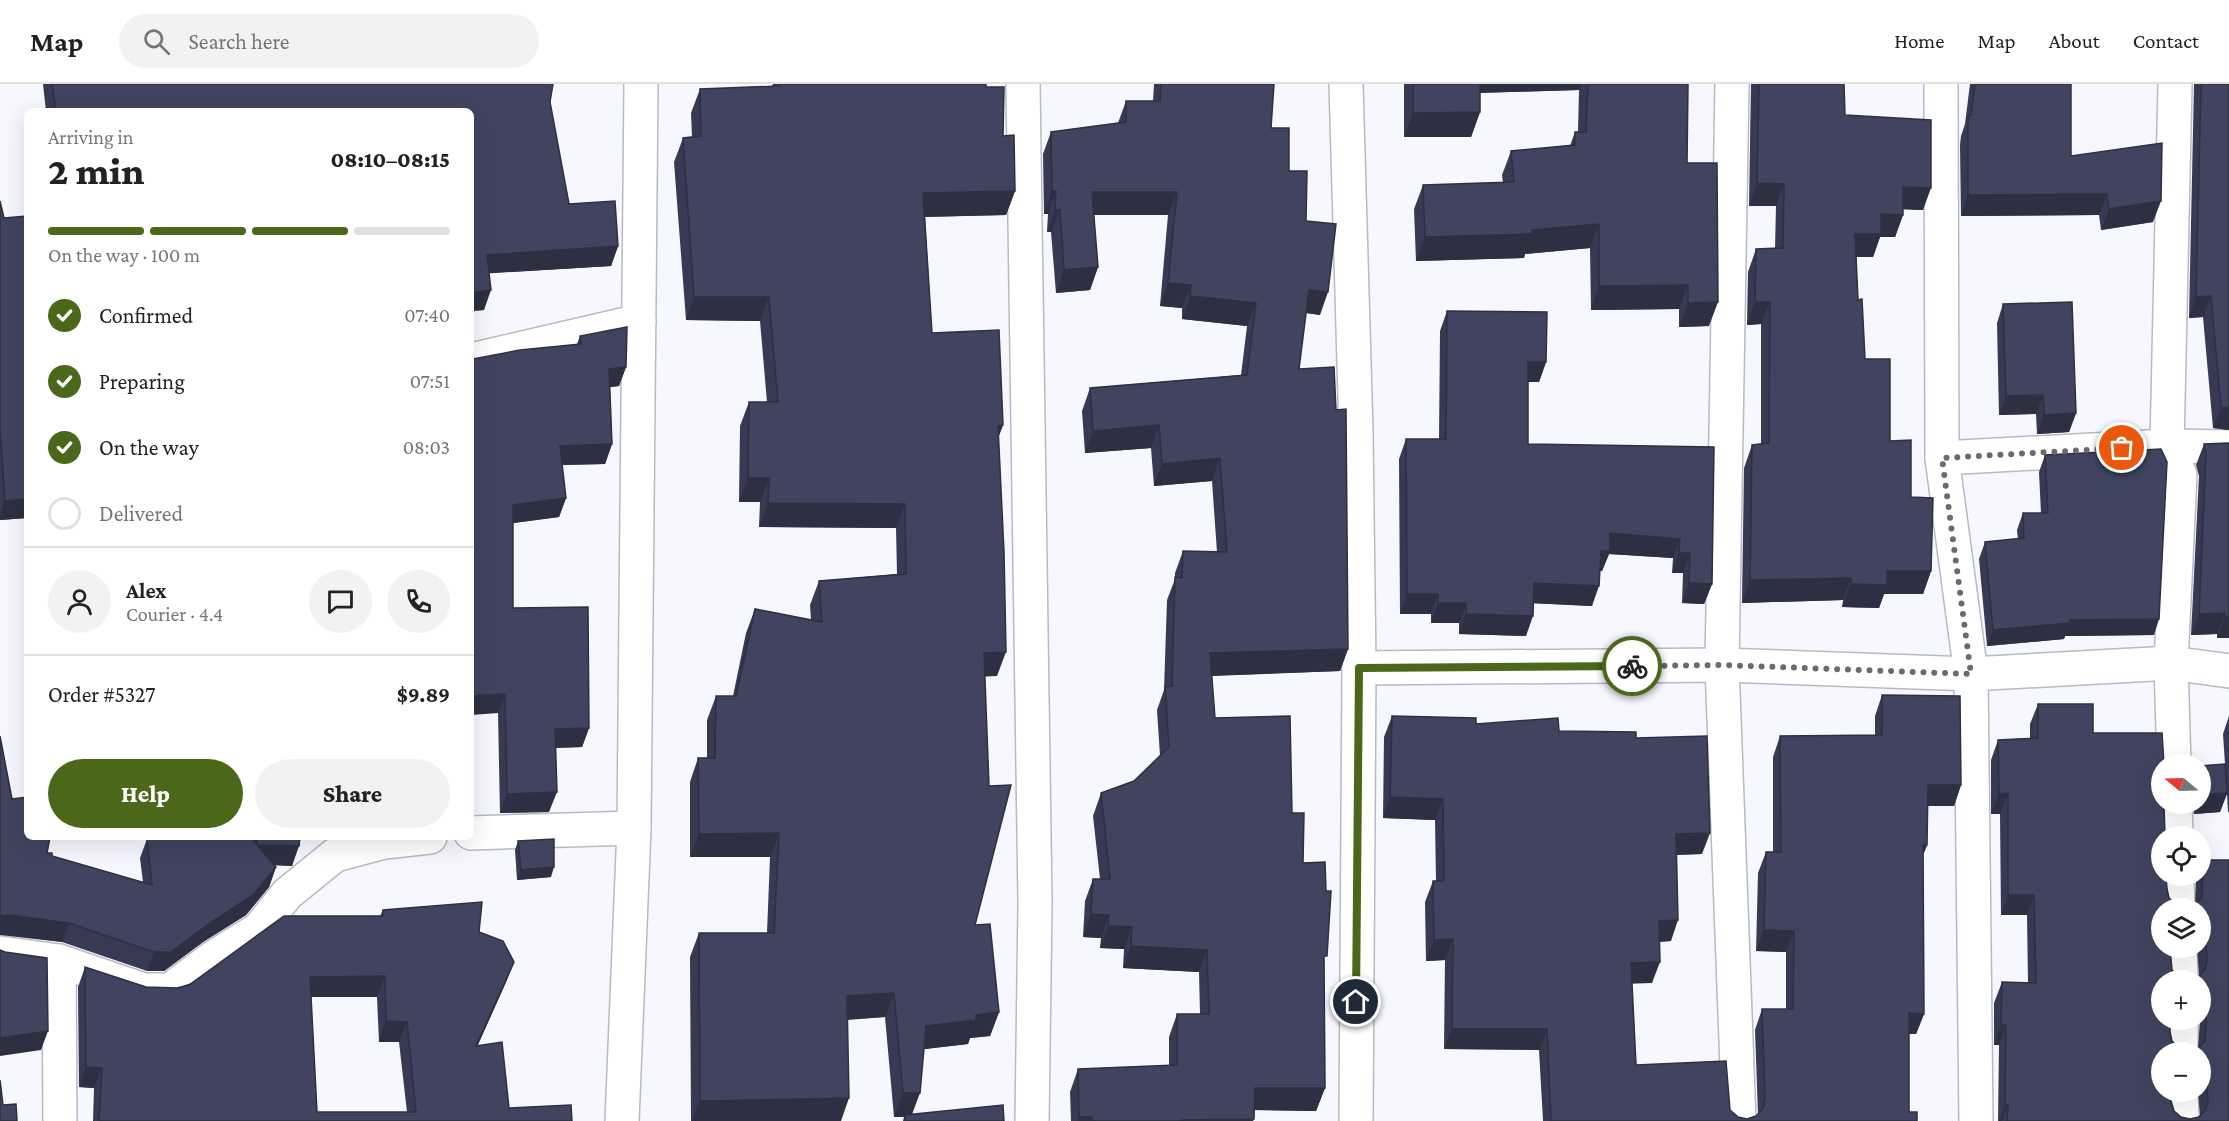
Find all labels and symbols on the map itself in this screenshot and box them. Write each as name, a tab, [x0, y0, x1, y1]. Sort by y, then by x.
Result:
pin	[2096, 422, 2147, 473]
courier	[1602, 636, 1662, 696]
north arrow	[2151, 754, 2211, 814]
pin	[1330, 976, 1381, 1027]

